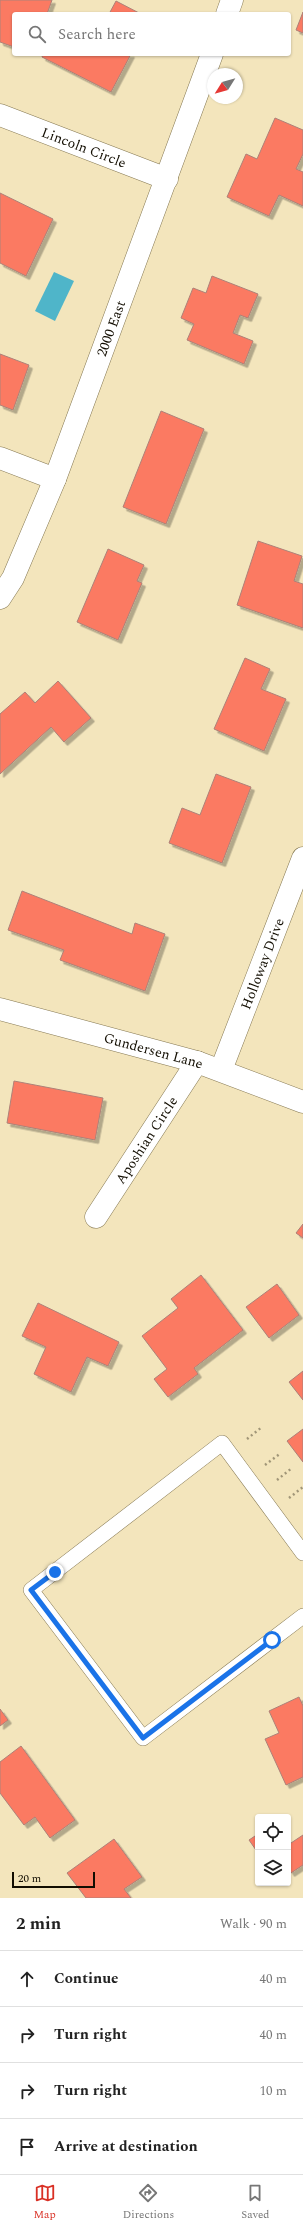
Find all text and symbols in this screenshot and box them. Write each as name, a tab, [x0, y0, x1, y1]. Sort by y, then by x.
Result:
search box	[12, 12, 291, 56]
icon: search	[26, 23, 48, 45]
text: Search here	[58, 23, 136, 46]
north arrow	[207, 68, 243, 104]
street label: Lincoln Circle	[38, 122, 129, 174]
street label: 2000 East	[91, 297, 131, 360]
street label: Holloway Drive	[235, 915, 290, 1013]
street label: Gundersen Lane	[101, 1027, 206, 1075]
street label: Aposhian Circle	[110, 1092, 183, 1188]
route end	[46, 1563, 64, 1581]
route start	[263, 1631, 281, 1649]
map controls	[255, 1814, 291, 1886]
button: locate	[255, 1814, 291, 1850]
button: layers	[255, 1850, 291, 1886]
scale bar	[12, 1870, 95, 1889]
text: 20 m	[18, 1870, 41, 1887]
text: 2 min	[16, 1911, 61, 1937]
text: Walk · 90 m	[220, 1914, 287, 1934]
text: Continue	[54, 1967, 119, 1990]
icon: ahead	[16, 1968, 38, 1990]
text: 40 m	[260, 1969, 287, 1989]
text: Turn right	[54, 2023, 127, 2046]
icon: right	[16, 2024, 38, 2046]
text: 40 m	[260, 2025, 287, 2045]
text: Turn right	[54, 2079, 127, 2102]
icon: right	[16, 2080, 38, 2102]
text: 10 m	[260, 2081, 287, 2101]
text: Arrive at destination	[54, 2135, 198, 2158]
icon: arrive	[16, 2136, 38, 2158]
tab: Map	[34, 2182, 56, 2223]
tab: Directions	[123, 2182, 174, 2223]
tab: Saved	[241, 2182, 269, 2223]

